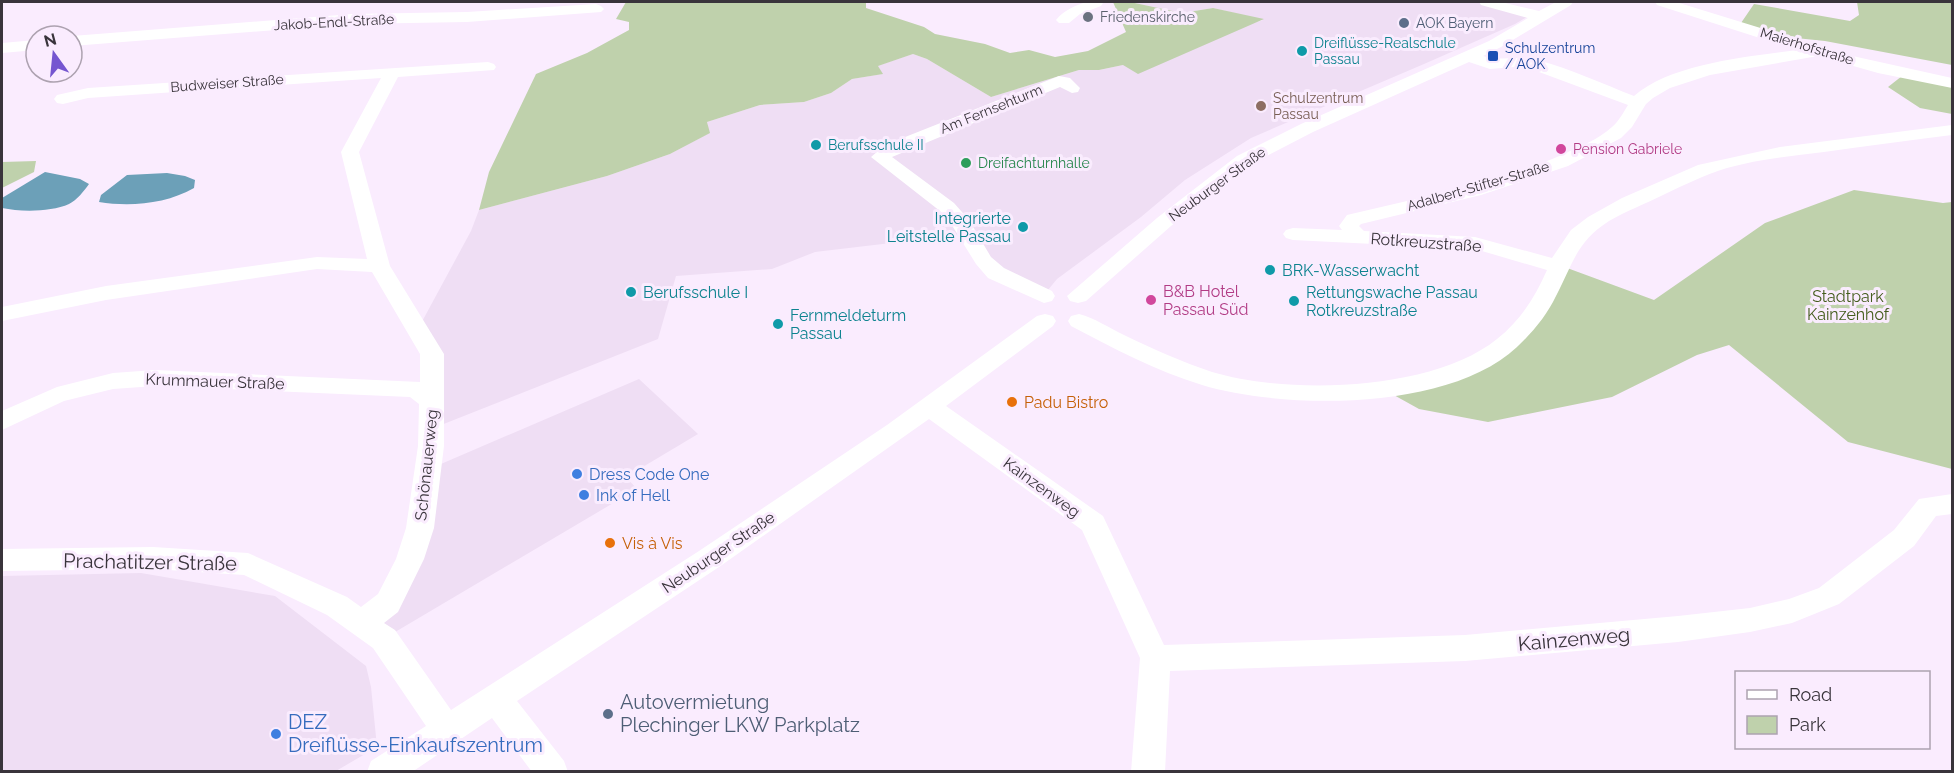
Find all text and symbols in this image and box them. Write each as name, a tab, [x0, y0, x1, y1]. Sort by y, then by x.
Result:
place label: Friedenskirche	[1100, 9, 1195, 25]
marker: Friedenskirche	[1081, 10, 1095, 24]
street label: Jakob-Endl-Straße	[273, 11, 395, 33]
place label: AOK Bayern	[1416, 15, 1493, 31]
marker: AOK Bayern	[1397, 16, 1411, 30]
north arrow	[24, 24, 84, 84]
street label: Maierhofstraße	[1758, 24, 1856, 68]
text: N	[42, 29, 59, 51]
place label: Dreiflüsse-Realschule Passau	[1314, 35, 1456, 67]
place label: Schulzentrum / AOK	[1505, 40, 1595, 72]
marker: Dreiflüsse-Realschule Passau	[1295, 44, 1309, 58]
marker: Schulzentrum / AOK	[1486, 49, 1500, 63]
street label: Budweiser Straße	[170, 71, 284, 95]
street label: Am Fernsehturm	[938, 81, 1044, 137]
place label: Schulzentrum Passau	[1273, 90, 1363, 122]
marker: Schulzentrum Passau	[1254, 99, 1268, 113]
place label: Berufsschule II	[828, 137, 924, 153]
marker: Berufsschule II	[809, 138, 823, 152]
place label: Pension Gabriele	[1573, 141, 1682, 157]
marker: Pension Gabriele	[1554, 142, 1568, 156]
street label: Neuburger Straße	[1166, 144, 1268, 224]
place label: Dreifachturnhalle	[978, 155, 1090, 171]
marker: Dreifachturnhalle	[959, 156, 973, 170]
street label: Adalbert-Stifter-Straße	[1405, 158, 1551, 214]
place label: Integrierte Leitstelle Passau	[887, 209, 1011, 246]
marker: Integrierte Leitstelle Passau	[1016, 220, 1030, 234]
street label: Rotkreuzstraße	[1370, 229, 1482, 256]
place label: BRK-Wasserwacht	[1282, 261, 1420, 280]
marker: BRK-Wasserwacht	[1263, 263, 1277, 277]
place label: B&B Hotel Passau Süd	[1163, 282, 1249, 319]
place label: Berufsschule I	[643, 283, 748, 302]
place label: Rettungswache Passau Rotkreuzstraße	[1306, 283, 1478, 320]
marker: Berufsschule I	[624, 285, 638, 299]
park label: Stadtpark Kainzenhof	[1807, 287, 1890, 324]
marker: B&B Hotel Passau Süd	[1144, 293, 1158, 307]
marker: Rettungswache Passau Rotkreuzstraße	[1287, 294, 1301, 308]
place label: Fernmeldeturm Passau	[790, 306, 906, 343]
marker: Fernmeldeturm Passau	[771, 317, 785, 331]
street label: Krummauer Straße	[145, 370, 285, 393]
place label: Padu Bistro	[1024, 393, 1108, 412]
marker: Padu Bistro	[1005, 395, 1019, 409]
street label: Schönauerweg	[411, 408, 442, 522]
street label: Kainzenweg	[1000, 453, 1084, 522]
place label: Dress Code One	[589, 465, 709, 484]
marker: Dress Code One	[570, 467, 584, 481]
place label: Ink of Hell	[596, 486, 671, 505]
marker: Ink of Hell	[577, 488, 591, 502]
street label: Neuburger Straße	[658, 508, 778, 597]
place label: Vis à Vis	[622, 534, 683, 553]
marker: Vis à Vis	[603, 536, 617, 550]
street label: Prachatitzer Straße	[63, 548, 237, 576]
street label: Kainzenweg	[1517, 622, 1631, 656]
legend	[1735, 671, 1930, 749]
text: Road	[1789, 684, 1832, 705]
place label: Autovermietung Plechinger LKW Parkplatz	[620, 690, 860, 737]
marker: Autovermietung Plechinger LKW Parkplatz	[601, 707, 615, 721]
place label: DEZ Dreiflüsse-Einkaufszentrum	[288, 710, 543, 757]
text: Park	[1789, 714, 1826, 735]
marker: DEZ Dreiflüsse-Einkaufszentrum	[269, 727, 283, 741]

